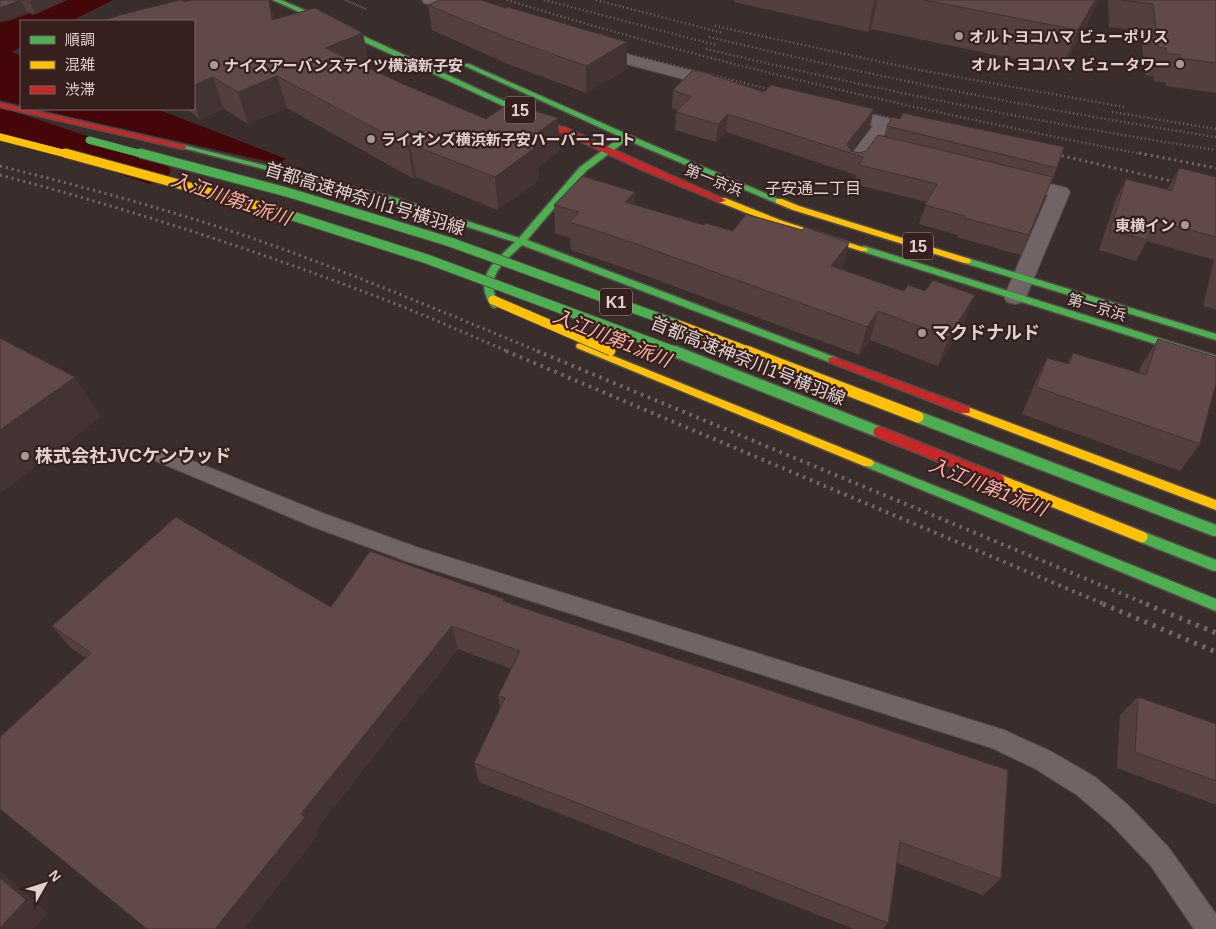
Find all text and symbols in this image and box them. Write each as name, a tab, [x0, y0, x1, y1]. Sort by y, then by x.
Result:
legend	[20, 20, 195, 110]
place label: オルトヨコハマ ビューポリス	[969, 28, 1168, 45]
marker: オルトヨコハマ ビューポリス	[953, 30, 965, 42]
text: 順調	[65, 31, 95, 48]
text: 混雑	[65, 56, 95, 73]
place label: オルトヨコハマ ビュータワー	[971, 56, 1170, 73]
place label: ナイスアーバンステイツ横濱新子安	[224, 57, 463, 74]
marker: オルトヨコハマ ビュータワー	[1174, 58, 1186, 70]
marker: ナイスアーバンステイツ横濱新子安	[208, 59, 220, 71]
text: 渋滞	[65, 81, 95, 98]
road number: 15	[505, 96, 535, 124]
place label: ライオンズ横浜新子安ハーバーコート	[381, 131, 636, 148]
marker: ライオンズ横浜新子安ハーバーコート	[365, 133, 377, 145]
street label: 首都高速神奈川1号横羽線	[263, 159, 467, 239]
street label: 第一京浜	[683, 161, 745, 199]
water label: 入江川第1派川	[169, 169, 295, 230]
district label: 子安通二丁目	[765, 180, 861, 197]
place label: 東横イン	[1115, 217, 1175, 234]
marker: 東横イン	[1179, 219, 1191, 231]
road number: 15	[903, 232, 933, 260]
road number: K1	[600, 288, 632, 316]
street label: 第一京浜	[1066, 290, 1128, 324]
water label: 入江川第1派川	[550, 305, 676, 372]
street label: 首都高速神奈川1号横羽線	[648, 313, 848, 409]
place label: マクドナルド	[932, 323, 1040, 343]
marker: マクドナルド	[916, 327, 928, 339]
place label: 株式会社JVCケンウッド	[35, 446, 231, 466]
marker: 株式会社JVCケンウッド	[19, 450, 31, 462]
water label: 入江川第1派川	[926, 454, 1052, 521]
north arrow	[20, 859, 70, 909]
text: N	[46, 867, 65, 885]

